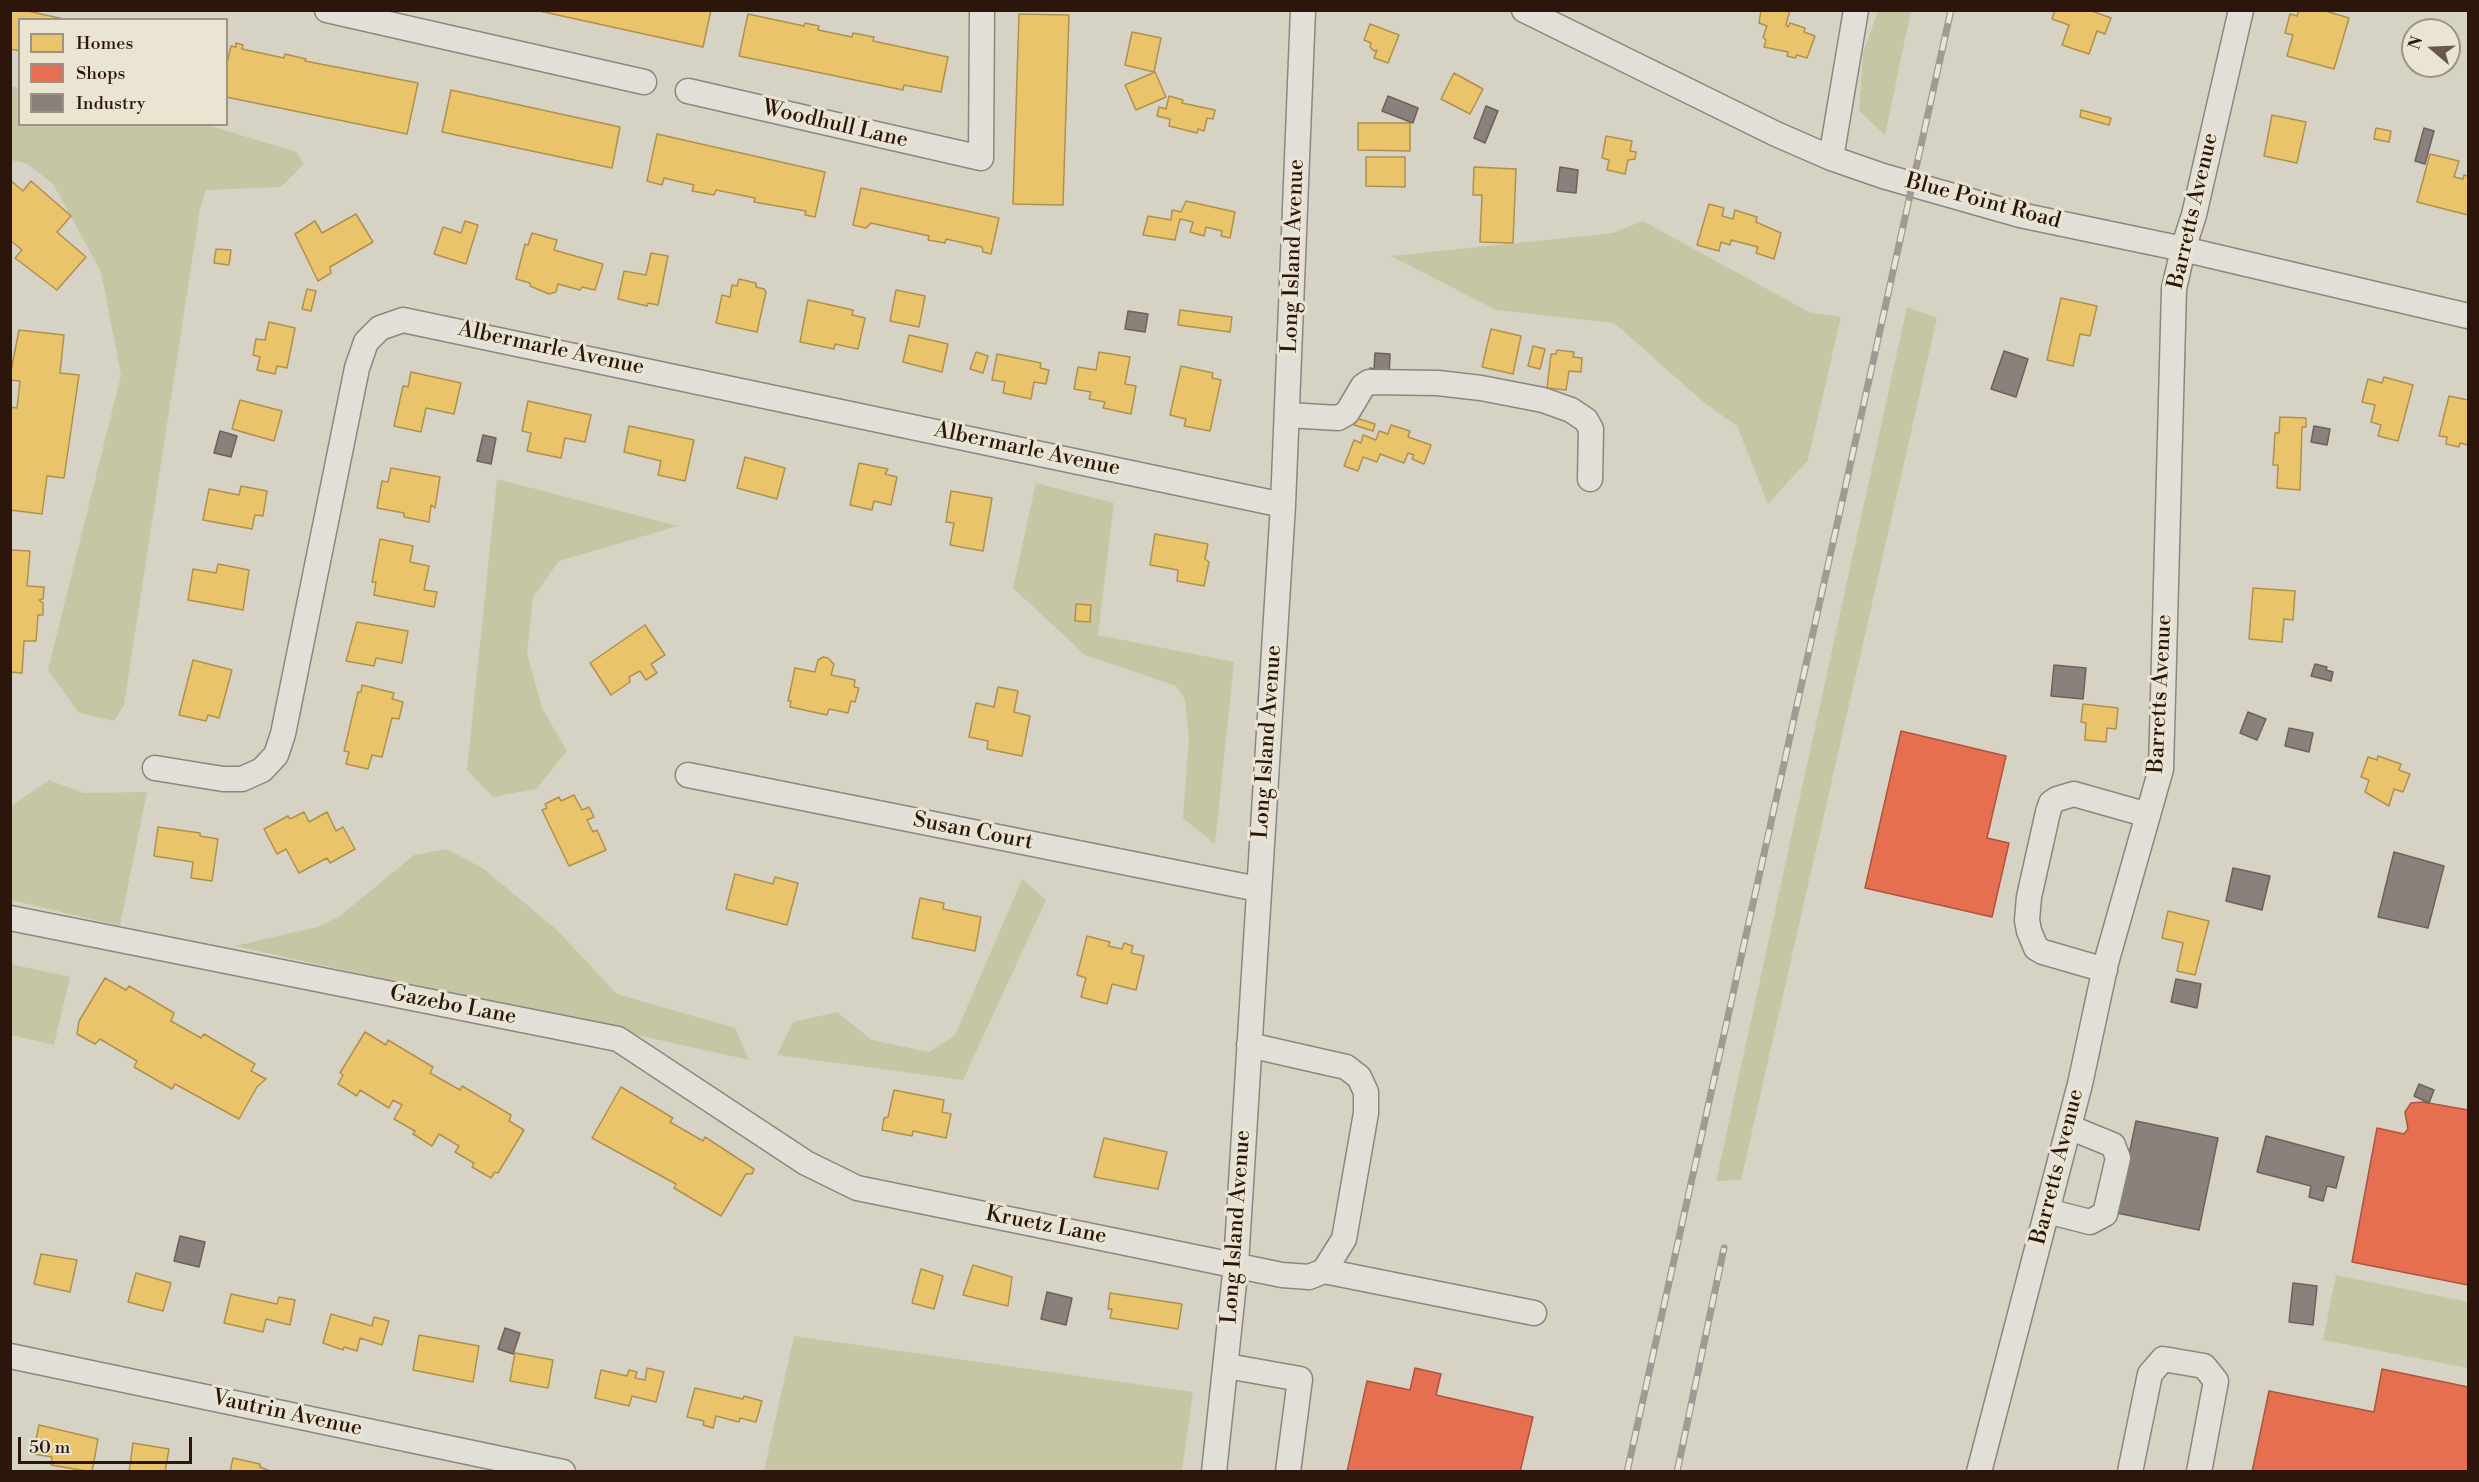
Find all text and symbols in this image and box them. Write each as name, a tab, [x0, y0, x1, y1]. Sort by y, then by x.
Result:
legend	[18, 18, 228, 126]
north arrow	[2401, 18, 2461, 78]
text: Homes	[76, 32, 133, 55]
text: N	[2404, 34, 2427, 52]
text: Shops	[76, 62, 125, 85]
text: Industry	[76, 92, 146, 115]
street label: Woodhull Lane	[760, 95, 910, 155]
street label: Barretts Avenue	[2163, 130, 2225, 292]
street label: Long Island Avenue	[1277, 158, 1311, 354]
street label: Blue Point Road	[1902, 169, 2064, 235]
street label: Albermarle Avenue	[456, 316, 646, 382]
street label: Albermarle Avenue	[932, 417, 1122, 483]
street label: Barretts Avenue	[2144, 614, 2178, 774]
street label: Long Island Avenue	[1248, 644, 1288, 840]
street label: Susan Court	[911, 807, 1035, 857]
street label: Gazebo Lane	[387, 981, 519, 1031]
street label: Barretts Avenue	[2026, 1087, 2090, 1247]
street label: Long Island Avenue	[1217, 1129, 1257, 1325]
street label: Kruetz Lane	[983, 1201, 1109, 1251]
street label: Vautrin Avenue	[210, 1385, 364, 1443]
scale bar	[21, 1425, 195, 1463]
text: 50 m	[29, 1436, 70, 1459]

